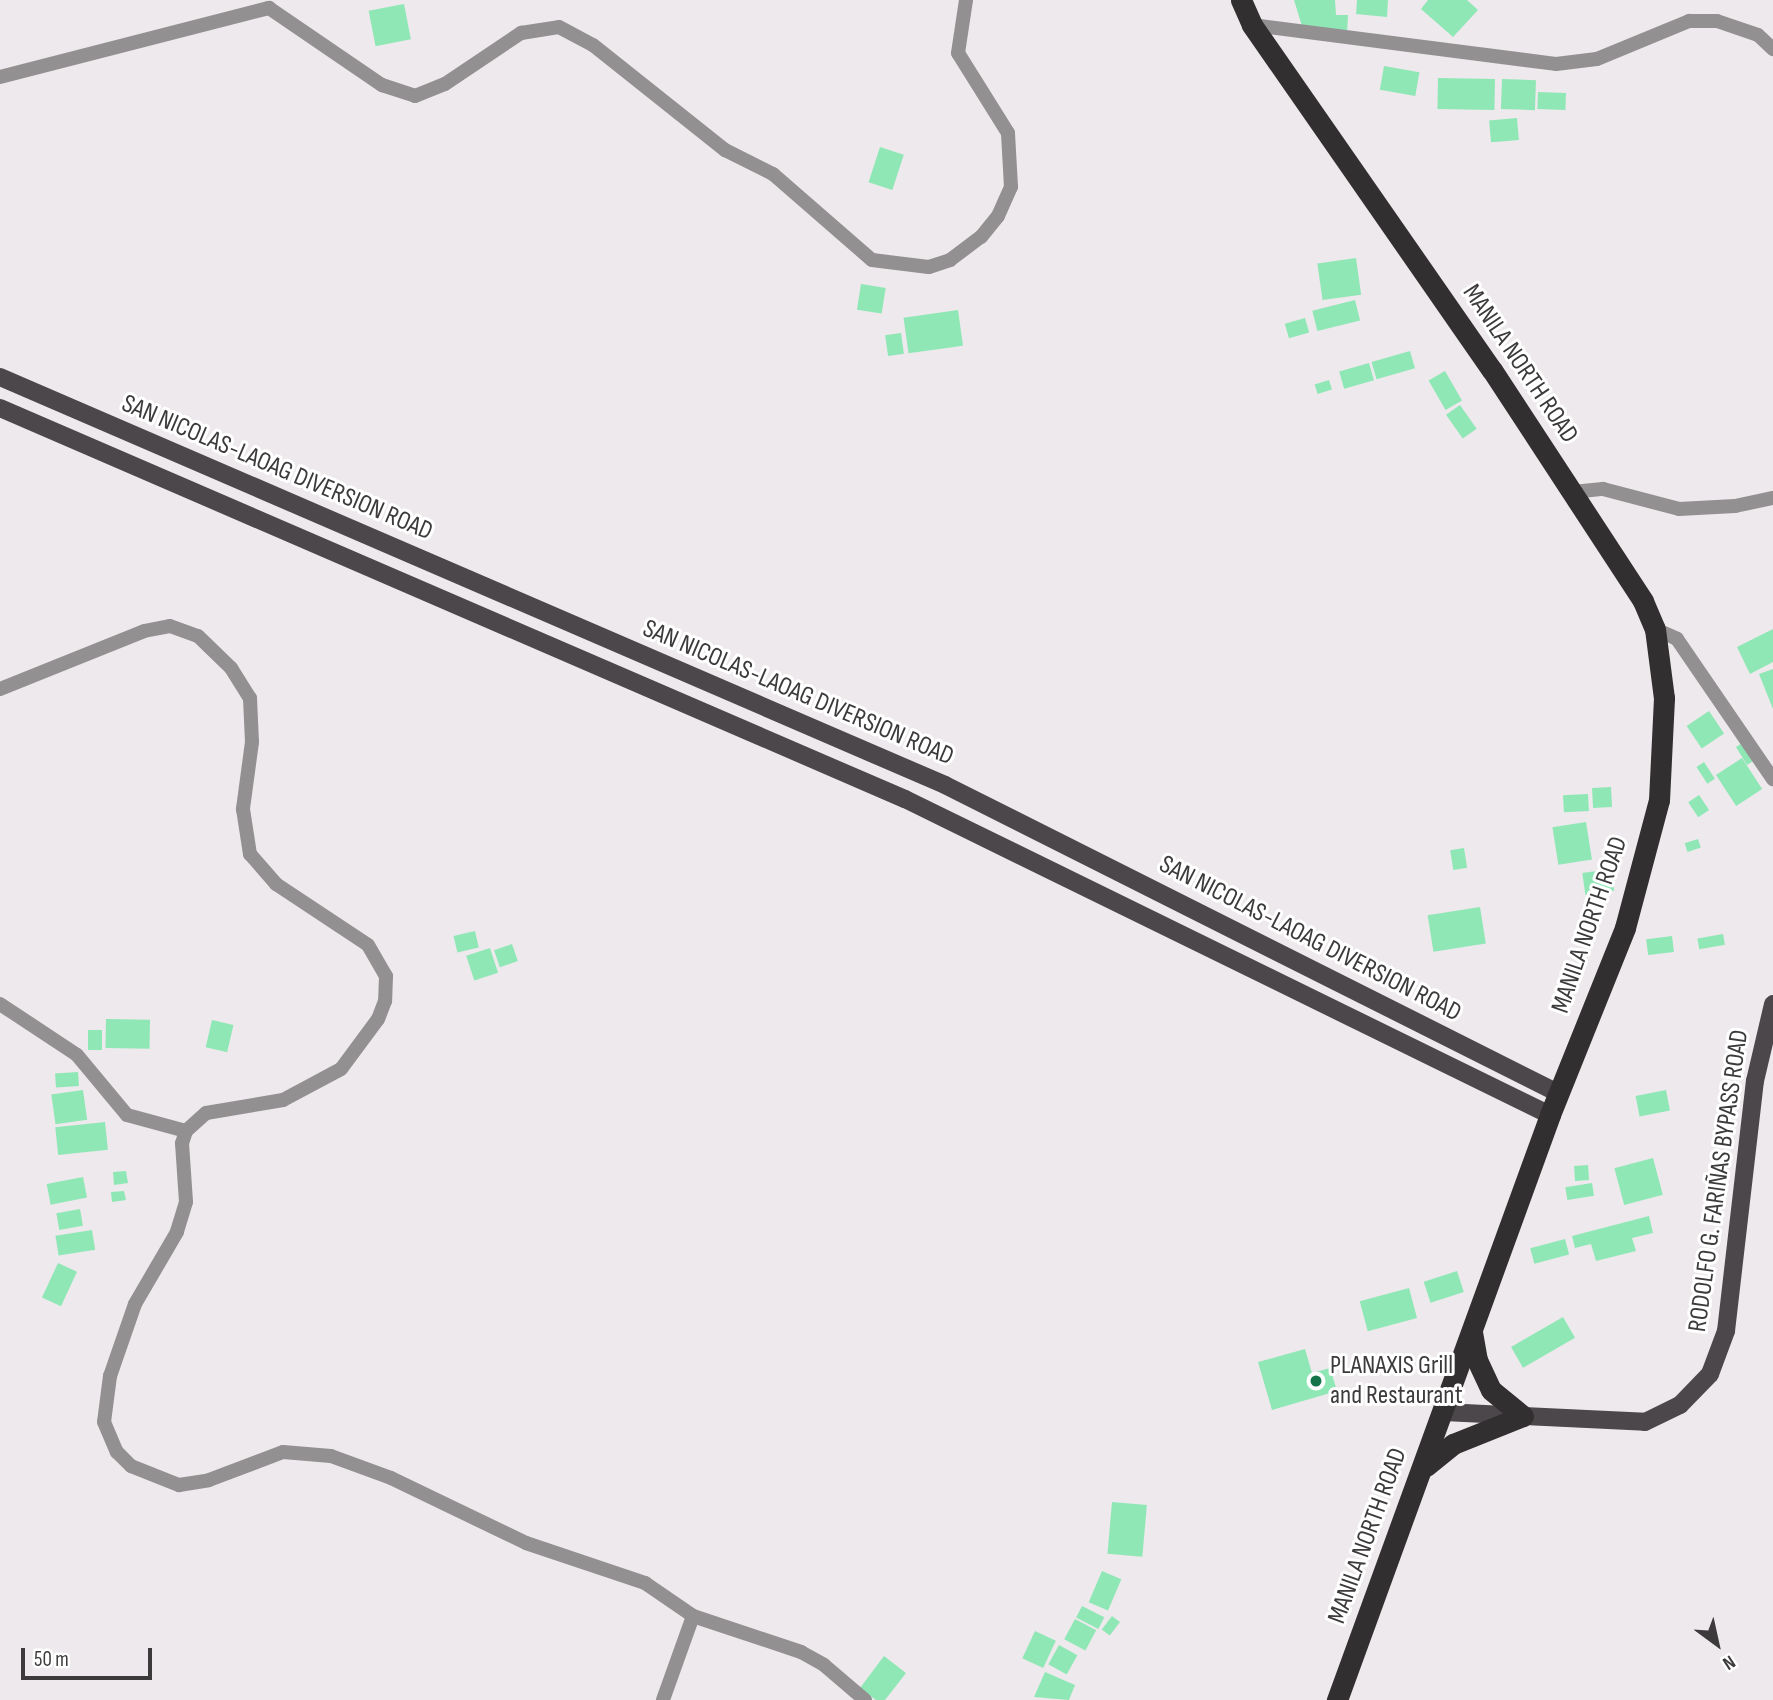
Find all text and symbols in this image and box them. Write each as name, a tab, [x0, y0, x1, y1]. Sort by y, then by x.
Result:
street label: MANILA NORTH ROAD	[1456, 279, 1584, 449]
street label: SAN NICOLAS-LAOAG DIVERSION ROAD	[117, 388, 437, 548]
street label: SAN NICOLAS-LAOAG DIVERSION ROAD	[638, 613, 958, 773]
street label: MANILA NORTH ROAD	[1545, 833, 1635, 1017]
street label: SAN NICOLAS-LAOAG DIVERSION ROAD	[1154, 849, 1466, 1029]
street label: RODOLFO G. FARIÑAS BYPASS ROAD	[1682, 1028, 1756, 1334]
place label: PLANAXIS Grill and Restaurant	[1330, 1350, 1463, 1412]
marker: PLANAXIS Grill and Restaurant	[1308, 1373, 1324, 1389]
street label: MANILA NORTH ROAD	[1322, 1444, 1414, 1628]
north arrow	[1682, 1609, 1752, 1679]
scale bar	[24, 1634, 156, 1678]
text: 50 m	[34, 1647, 69, 1672]
text: N	[1718, 1650, 1739, 1674]

